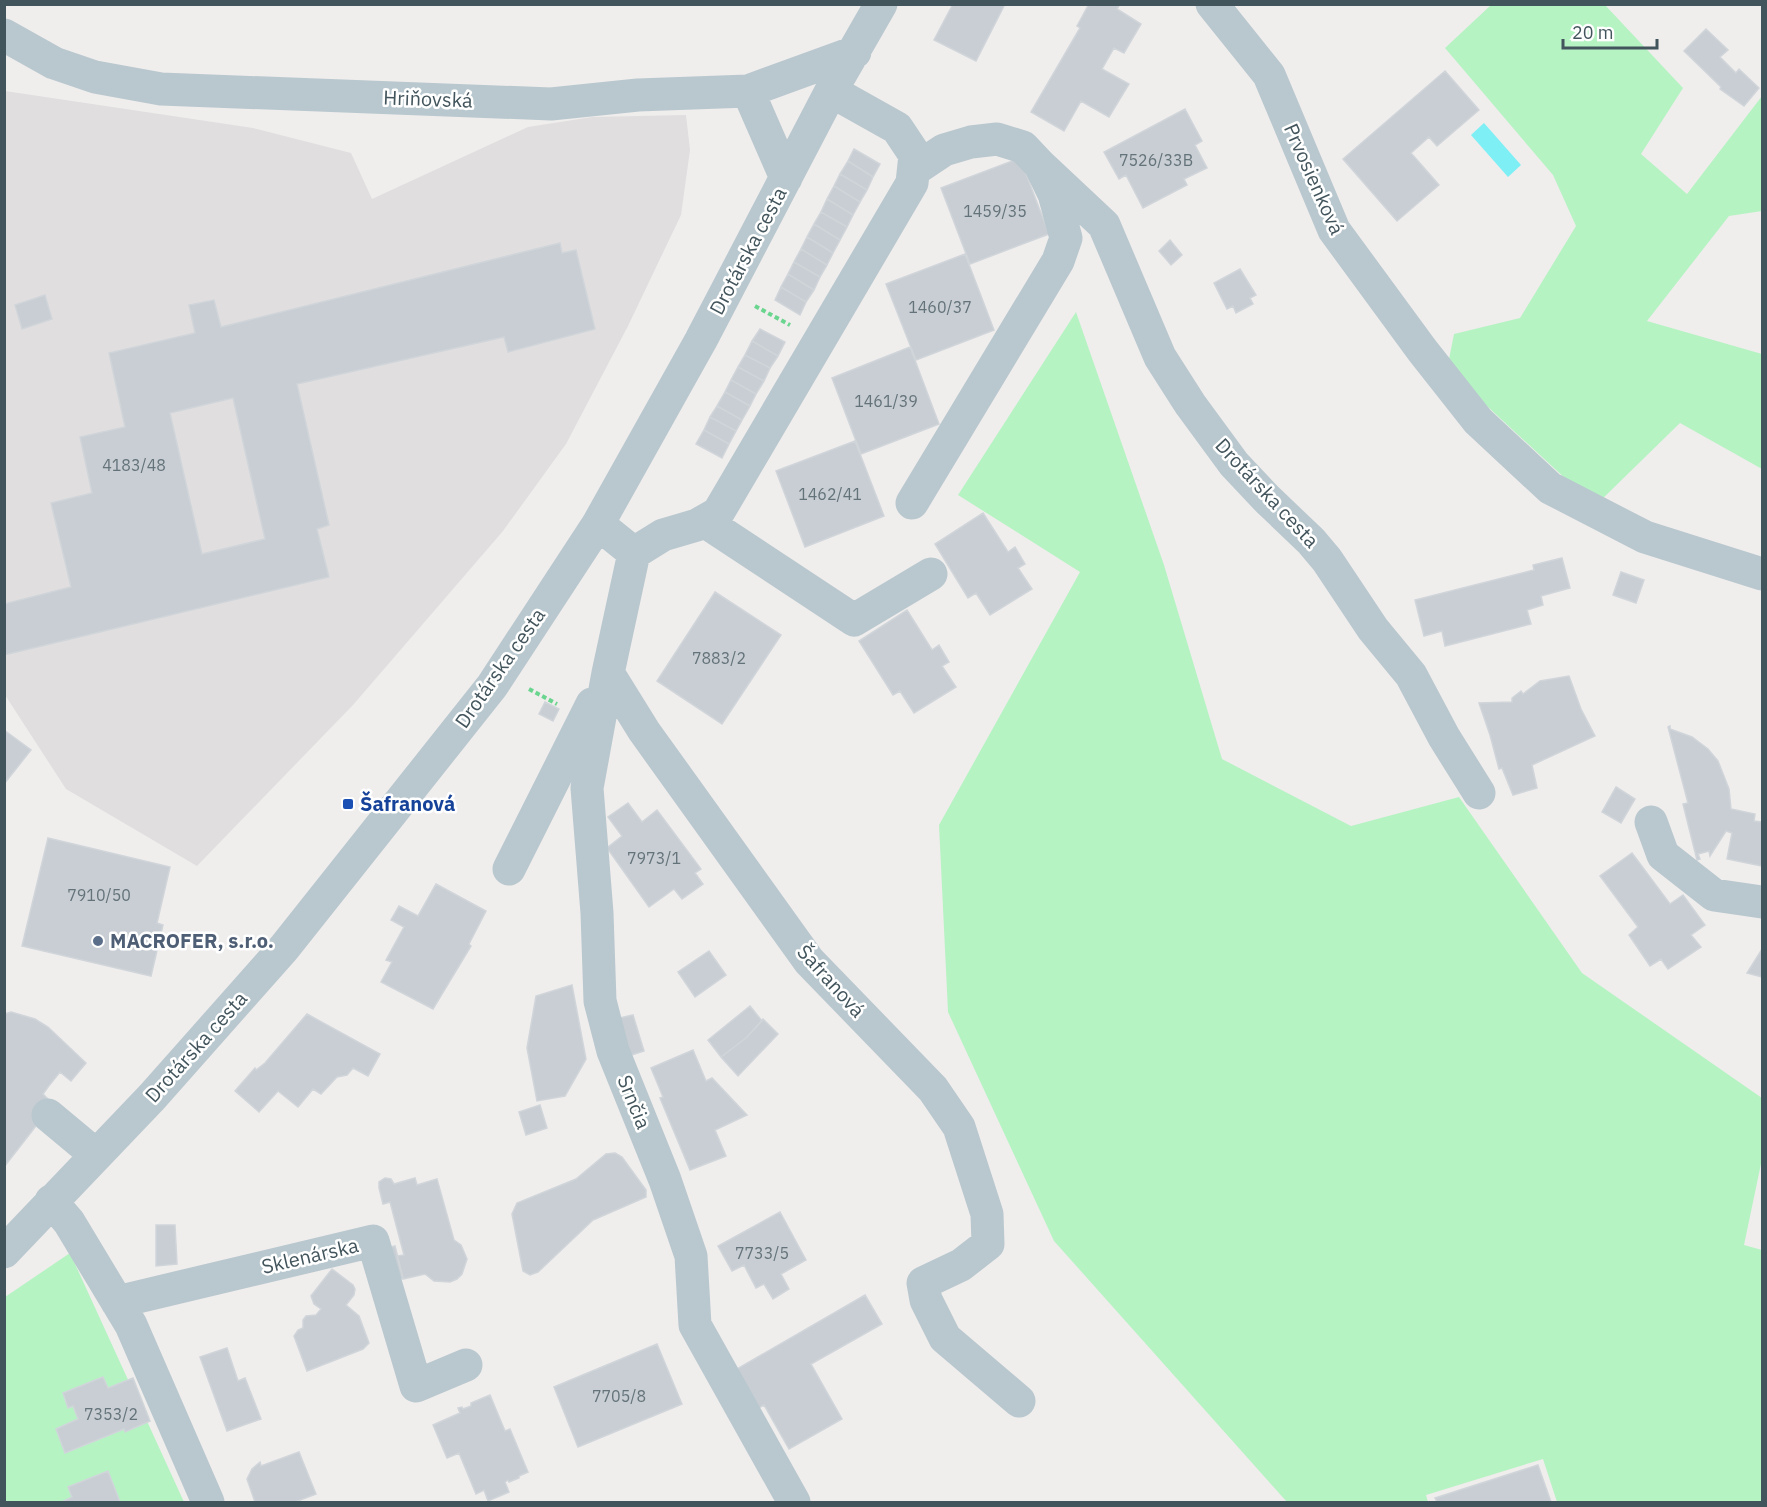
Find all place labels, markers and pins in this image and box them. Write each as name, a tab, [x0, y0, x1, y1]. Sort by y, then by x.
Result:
place label: Šafranová	[360, 790, 455, 817]
marker: Šafranová	[341, 797, 355, 811]
place label: MACROFER, s.r.o.	[110, 927, 274, 954]
marker: MACROFER, s.r.o.	[91, 934, 105, 948]

